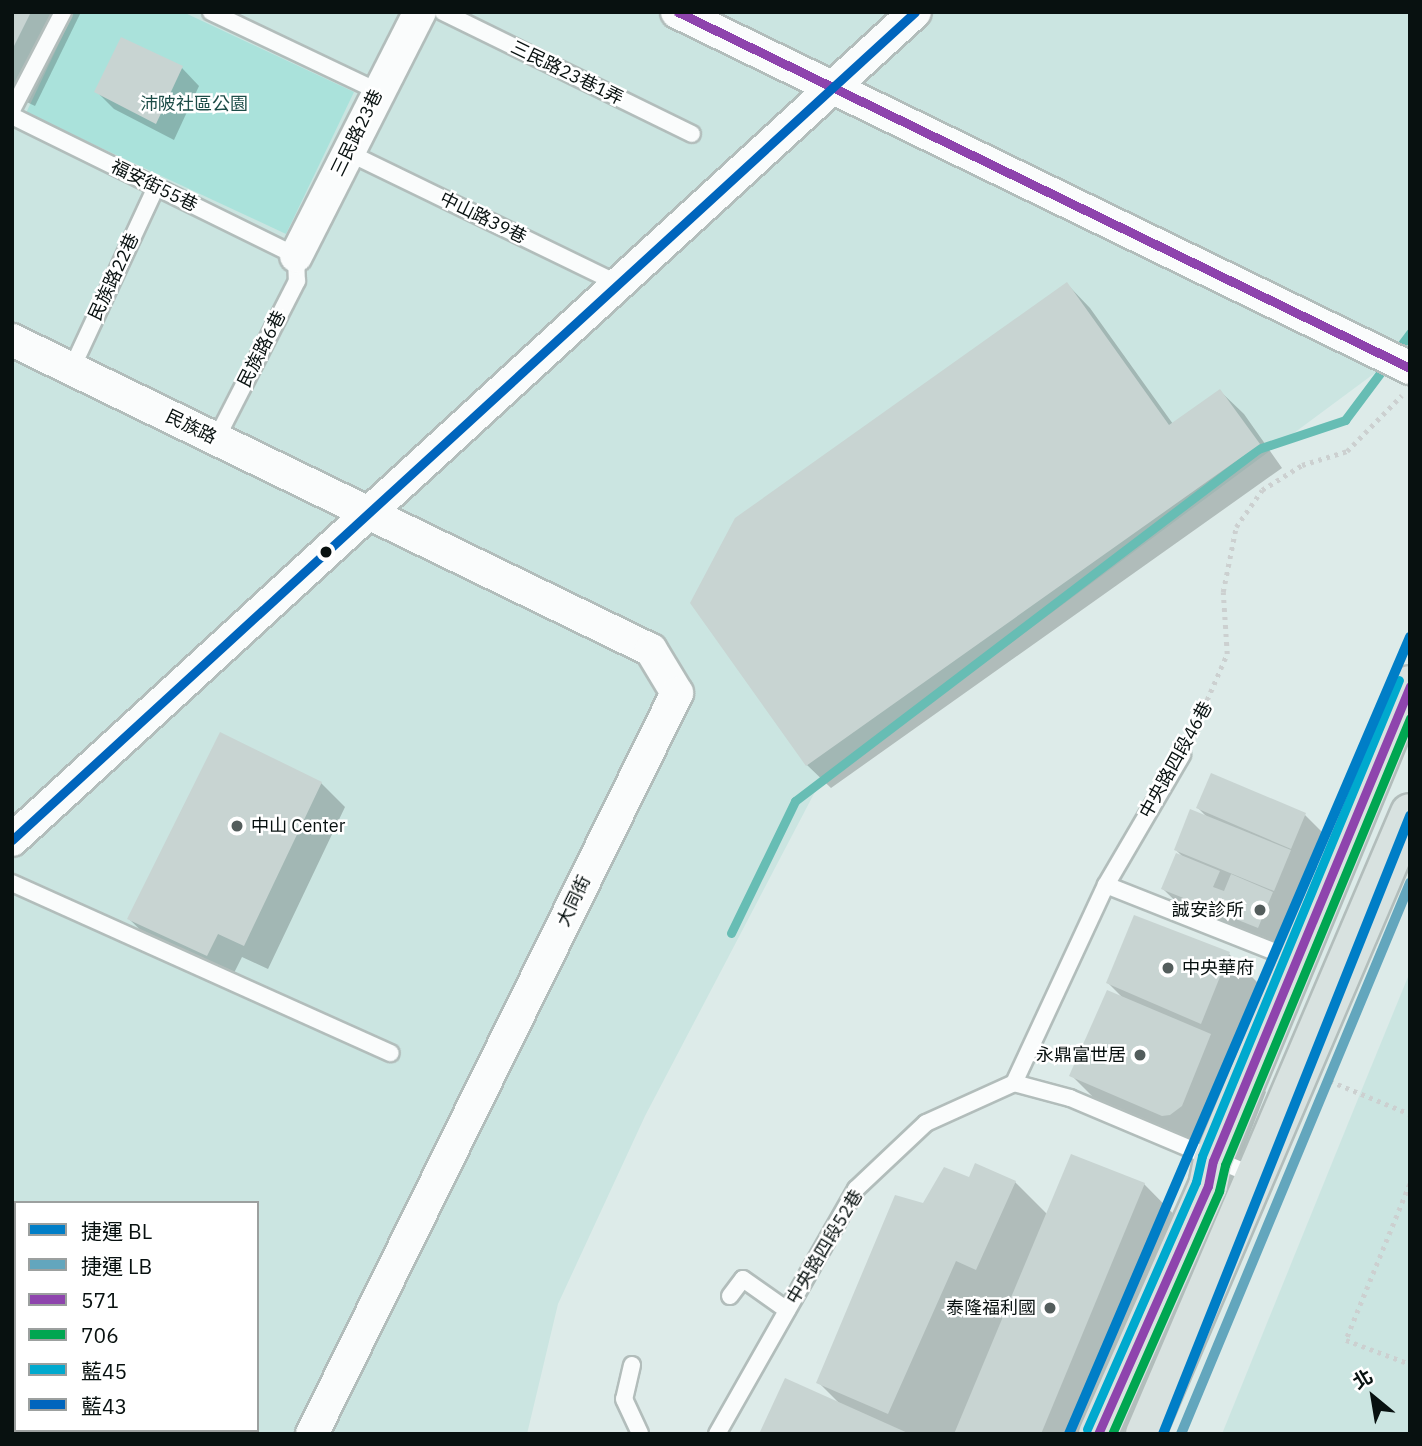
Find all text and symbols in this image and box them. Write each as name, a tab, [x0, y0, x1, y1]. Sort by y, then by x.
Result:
street label: 三民路23巷1弄	[507, 36, 627, 110]
street label: 三民路23巷	[327, 86, 387, 180]
park label: 沛陂社區公園	[140, 93, 248, 115]
street label: 福安街55巷	[107, 156, 201, 216]
street label: 中山路39巷	[436, 188, 530, 248]
street label: 民族路22巷	[84, 230, 144, 324]
street label: 民族路6巷	[234, 307, 290, 391]
street label: 民族路	[162, 405, 220, 449]
unlabelled marker	[319, 545, 333, 559]
street label: 中央路四段46巷	[1135, 698, 1217, 822]
place label: 中山 Center	[251, 815, 345, 837]
marker: 中山 Center	[229, 818, 245, 834]
street label: 大同街	[552, 872, 596, 930]
place label: 誠安診所	[1172, 899, 1244, 921]
marker: 誠安診所	[1250, 900, 1270, 920]
place label: 中央華府	[1182, 957, 1254, 979]
marker: 中央華府	[1160, 960, 1176, 976]
place label: 永鼎富世居	[1036, 1044, 1126, 1066]
marker: 永鼎富世居	[1132, 1047, 1148, 1063]
street label: 中央路四段52巷	[782, 1186, 868, 1308]
legend	[14, 1201, 259, 1432]
text: 捷運 BL	[81, 1217, 152, 1245]
text: 捷運 LB	[81, 1252, 152, 1280]
text: 571	[81, 1286, 119, 1314]
place label: 泰隆福利國	[946, 1297, 1036, 1319]
marker: 泰隆福利國	[1042, 1300, 1058, 1316]
text: 706	[81, 1321, 119, 1349]
text: 藍45	[81, 1357, 127, 1385]
north arrow	[1338, 1362, 1408, 1432]
text: 北	[1348, 1364, 1377, 1394]
text: 藍43	[81, 1392, 127, 1420]

